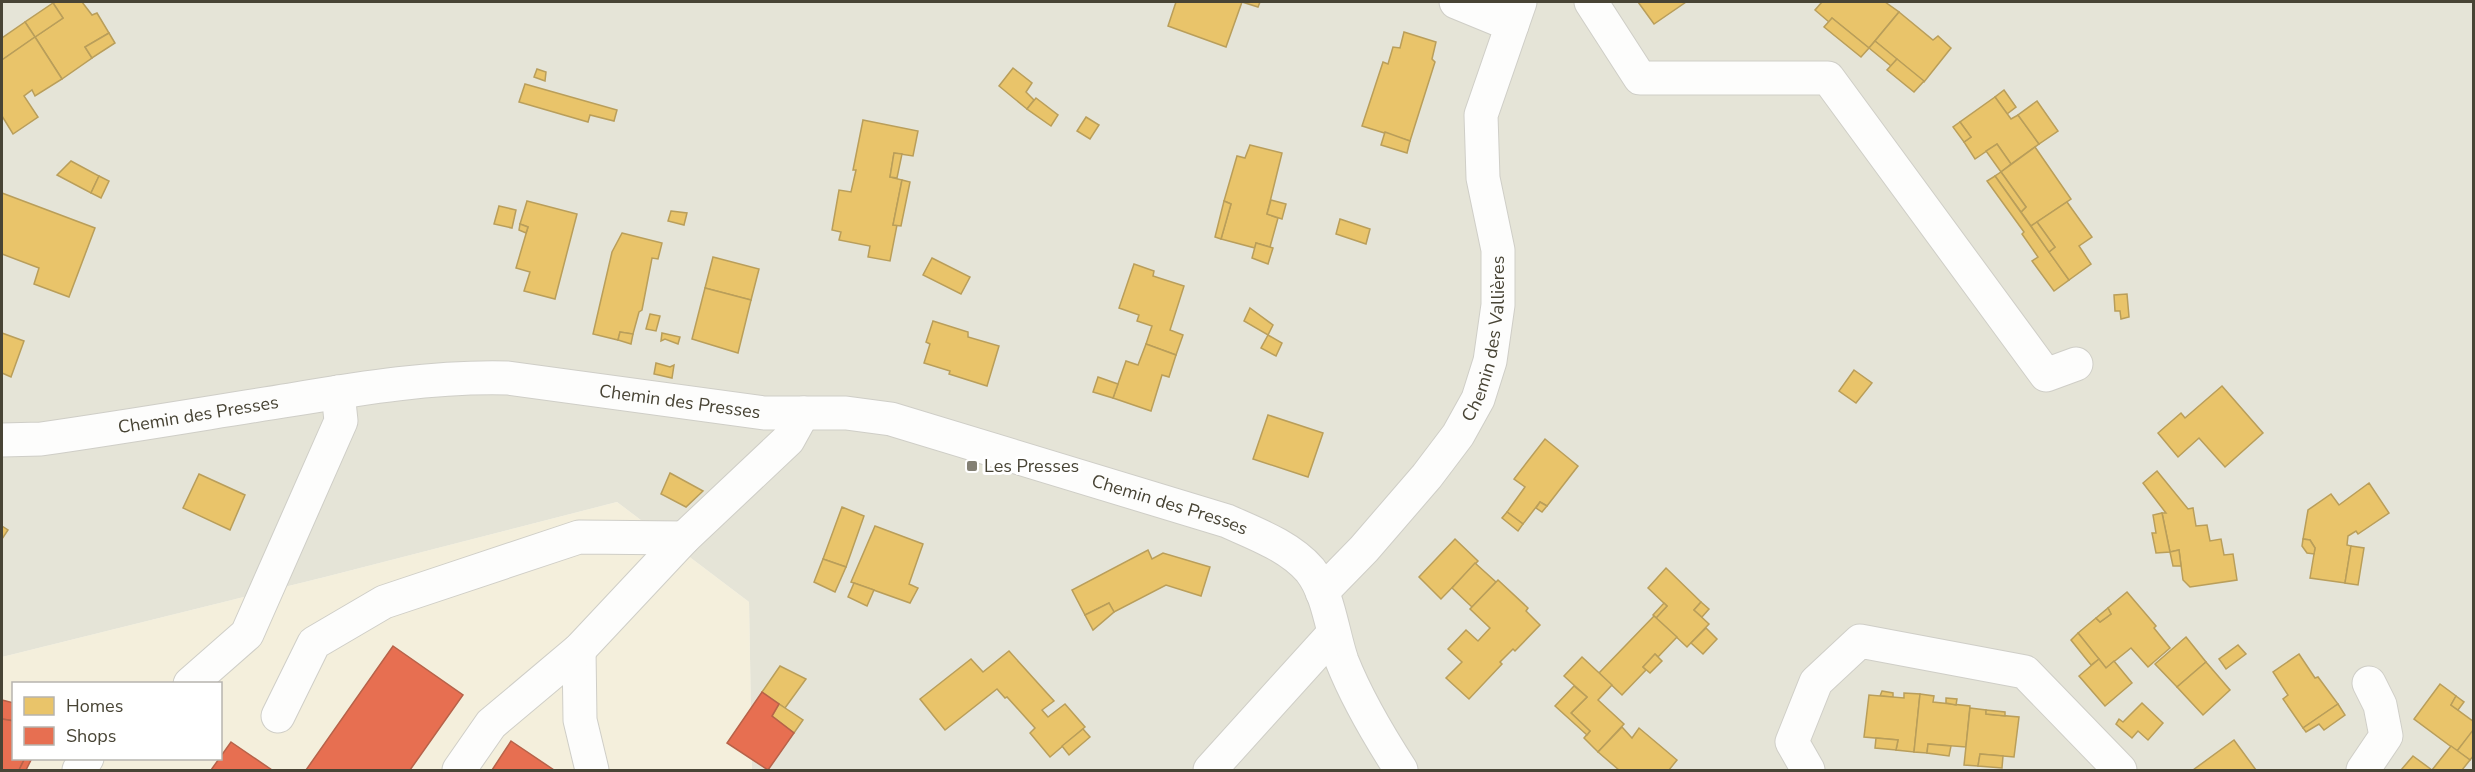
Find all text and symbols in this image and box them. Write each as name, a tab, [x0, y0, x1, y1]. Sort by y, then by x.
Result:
street label: Chemin des Vallières	[1456, 256, 1510, 426]
street label: Chemin des Presses	[598, 379, 762, 424]
street label: Chemin des Presses	[116, 390, 280, 439]
place label: Les Presses	[984, 454, 1079, 478]
marker: Les Presses	[965, 459, 979, 473]
street label: Chemin des Presses	[1089, 469, 1252, 541]
legend	[12, 682, 222, 760]
text: Homes	[66, 694, 123, 718]
text: Shops	[66, 724, 116, 748]

